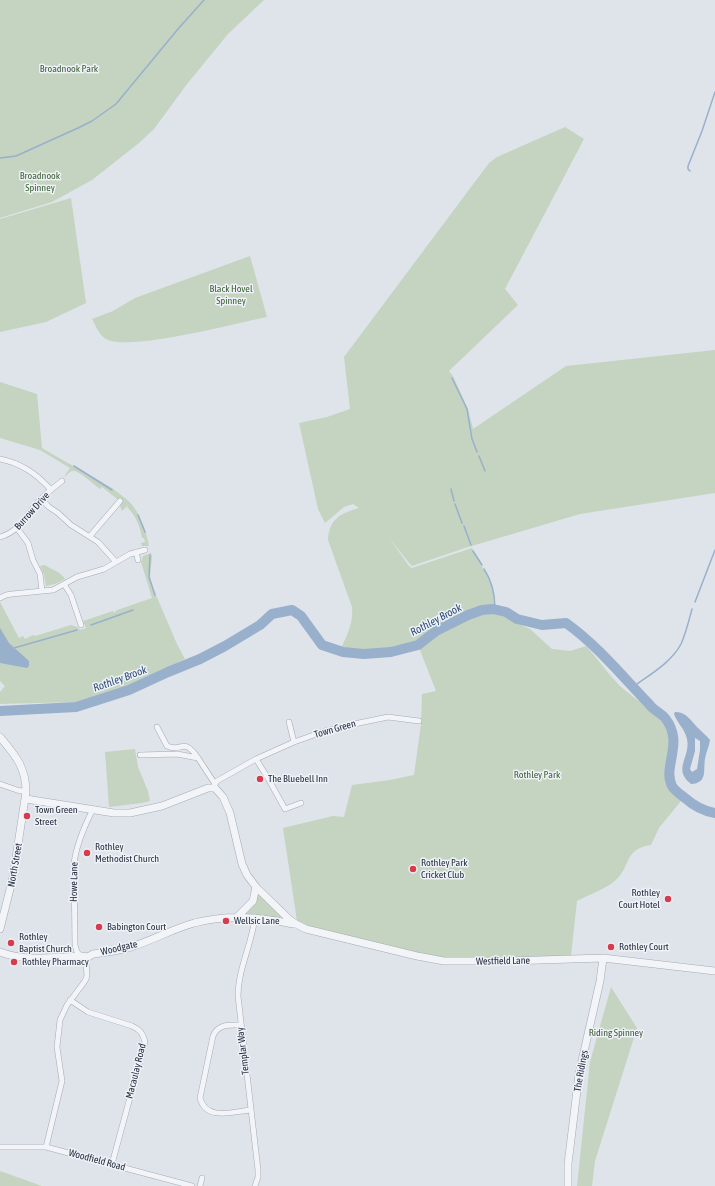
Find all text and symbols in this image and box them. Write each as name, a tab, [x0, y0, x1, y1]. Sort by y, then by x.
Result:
park label: Broadnook Park	[40, 63, 98, 75]
park label: Broadnook Spinney	[20, 170, 60, 194]
park label: Black Hovel Spinney	[209, 283, 253, 306]
street label: Burrow Drive	[12, 490, 52, 532]
water label: Rothley Brook	[408, 601, 464, 639]
water label: Rothley Brook	[91, 663, 149, 695]
street label: Town Green	[313, 717, 357, 741]
park label: Rothley Park	[514, 769, 560, 781]
place label: The Bluebell Inn	[268, 773, 328, 785]
marker: The Bluebell Inn	[255, 774, 265, 784]
place label: Town Green Street	[35, 804, 78, 828]
marker: Town Green Street	[22, 811, 32, 821]
place label: Rothley Methodist Church	[95, 841, 159, 864]
street label: North Street	[5, 842, 25, 888]
marker: Rothley Methodist Church	[82, 848, 92, 858]
place label: Rothley Park Cricket Club	[421, 857, 468, 880]
street label: Howe Lane	[68, 862, 80, 902]
marker: Rothley Park Cricket Club	[408, 864, 418, 874]
place label: Rothley Court Hotel	[618, 887, 660, 910]
marker: Rothley Court Hotel	[663, 894, 673, 904]
place label: Wellsic Lane	[234, 915, 280, 927]
marker: Wellsic Lane	[221, 916, 231, 926]
place label: Babington Court	[107, 921, 166, 933]
marker: Babington Court	[94, 922, 104, 932]
place label: Rothley Baptist Church	[19, 931, 72, 954]
marker: Rothley Baptist Church	[6, 938, 16, 948]
street label: Woodgate	[100, 938, 138, 958]
place label: Rothley Court	[619, 941, 669, 953]
marker: Rothley Court	[606, 942, 616, 952]
street label: Westfield Lane	[476, 955, 530, 967]
place label: Rothley Pharmacy	[22, 956, 89, 968]
marker: Rothley Pharmacy	[9, 957, 19, 967]
street label: Templar Way	[234, 1027, 252, 1075]
park label: Riding Spinney	[589, 1027, 643, 1039]
street label: Macaulay Road	[123, 1042, 149, 1100]
street label: The Ridings	[571, 1049, 591, 1093]
street label: Woodfield Road	[67, 1147, 127, 1173]

